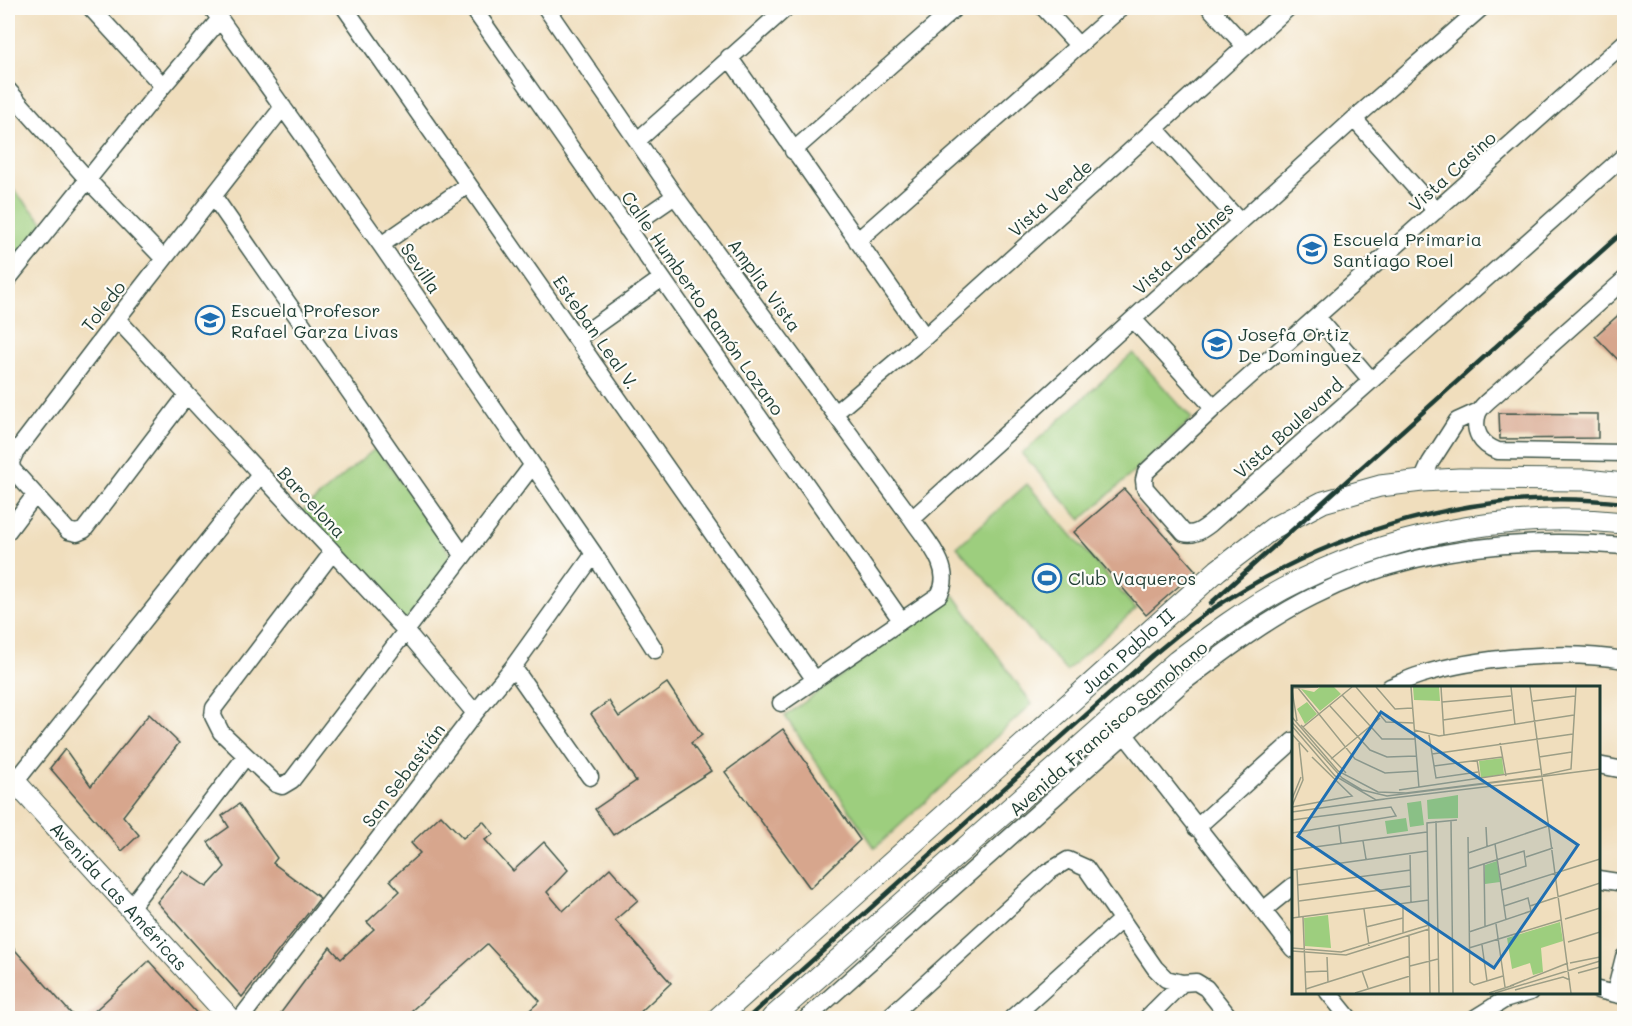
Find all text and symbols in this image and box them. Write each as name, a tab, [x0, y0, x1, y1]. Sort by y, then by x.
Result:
street label: Vista Casino	[1403, 125, 1501, 217]
street label: Vista Verde	[1003, 154, 1097, 242]
street label: Calle Humberto Ramón Lozano	[616, 186, 790, 420]
street label: Vista Jardines	[1128, 196, 1238, 300]
place label: Escuela Primaria Santiago Roel	[1333, 227, 1482, 272]
school or university icon: Escuela Primaria Santiago Roel	[1296, 233, 1328, 265]
street label: Amplia Vista	[723, 234, 807, 336]
street label: Sevilla	[395, 238, 447, 298]
street label: Esteban Leal V.	[548, 270, 644, 394]
street label: Toledo	[76, 275, 131, 336]
place label: Escuela Profesor Rafael Garza Livas	[231, 298, 398, 343]
school or university icon: Escuela Profesor Rafael Garza Livas	[194, 304, 226, 336]
place label: Josefa Ortiz De Dominguez	[1238, 322, 1362, 367]
school or university icon: Josefa Ortiz De Dominguez	[1201, 328, 1233, 360]
street label: Vista Boulevard	[1228, 372, 1348, 484]
street label: Barcelona	[273, 461, 351, 543]
sports icon: Club Vaqueros	[1031, 562, 1063, 594]
place label: Club Vaqueros	[1068, 566, 1196, 590]
street label: Juan Pablo II	[1076, 603, 1179, 699]
street label: Avenida Francisco Samohano	[1004, 635, 1213, 821]
inset map	[1292, 686, 1599, 993]
street label: San Sebastián	[356, 718, 450, 832]
street label: Avenida Las Américas	[45, 816, 193, 976]

